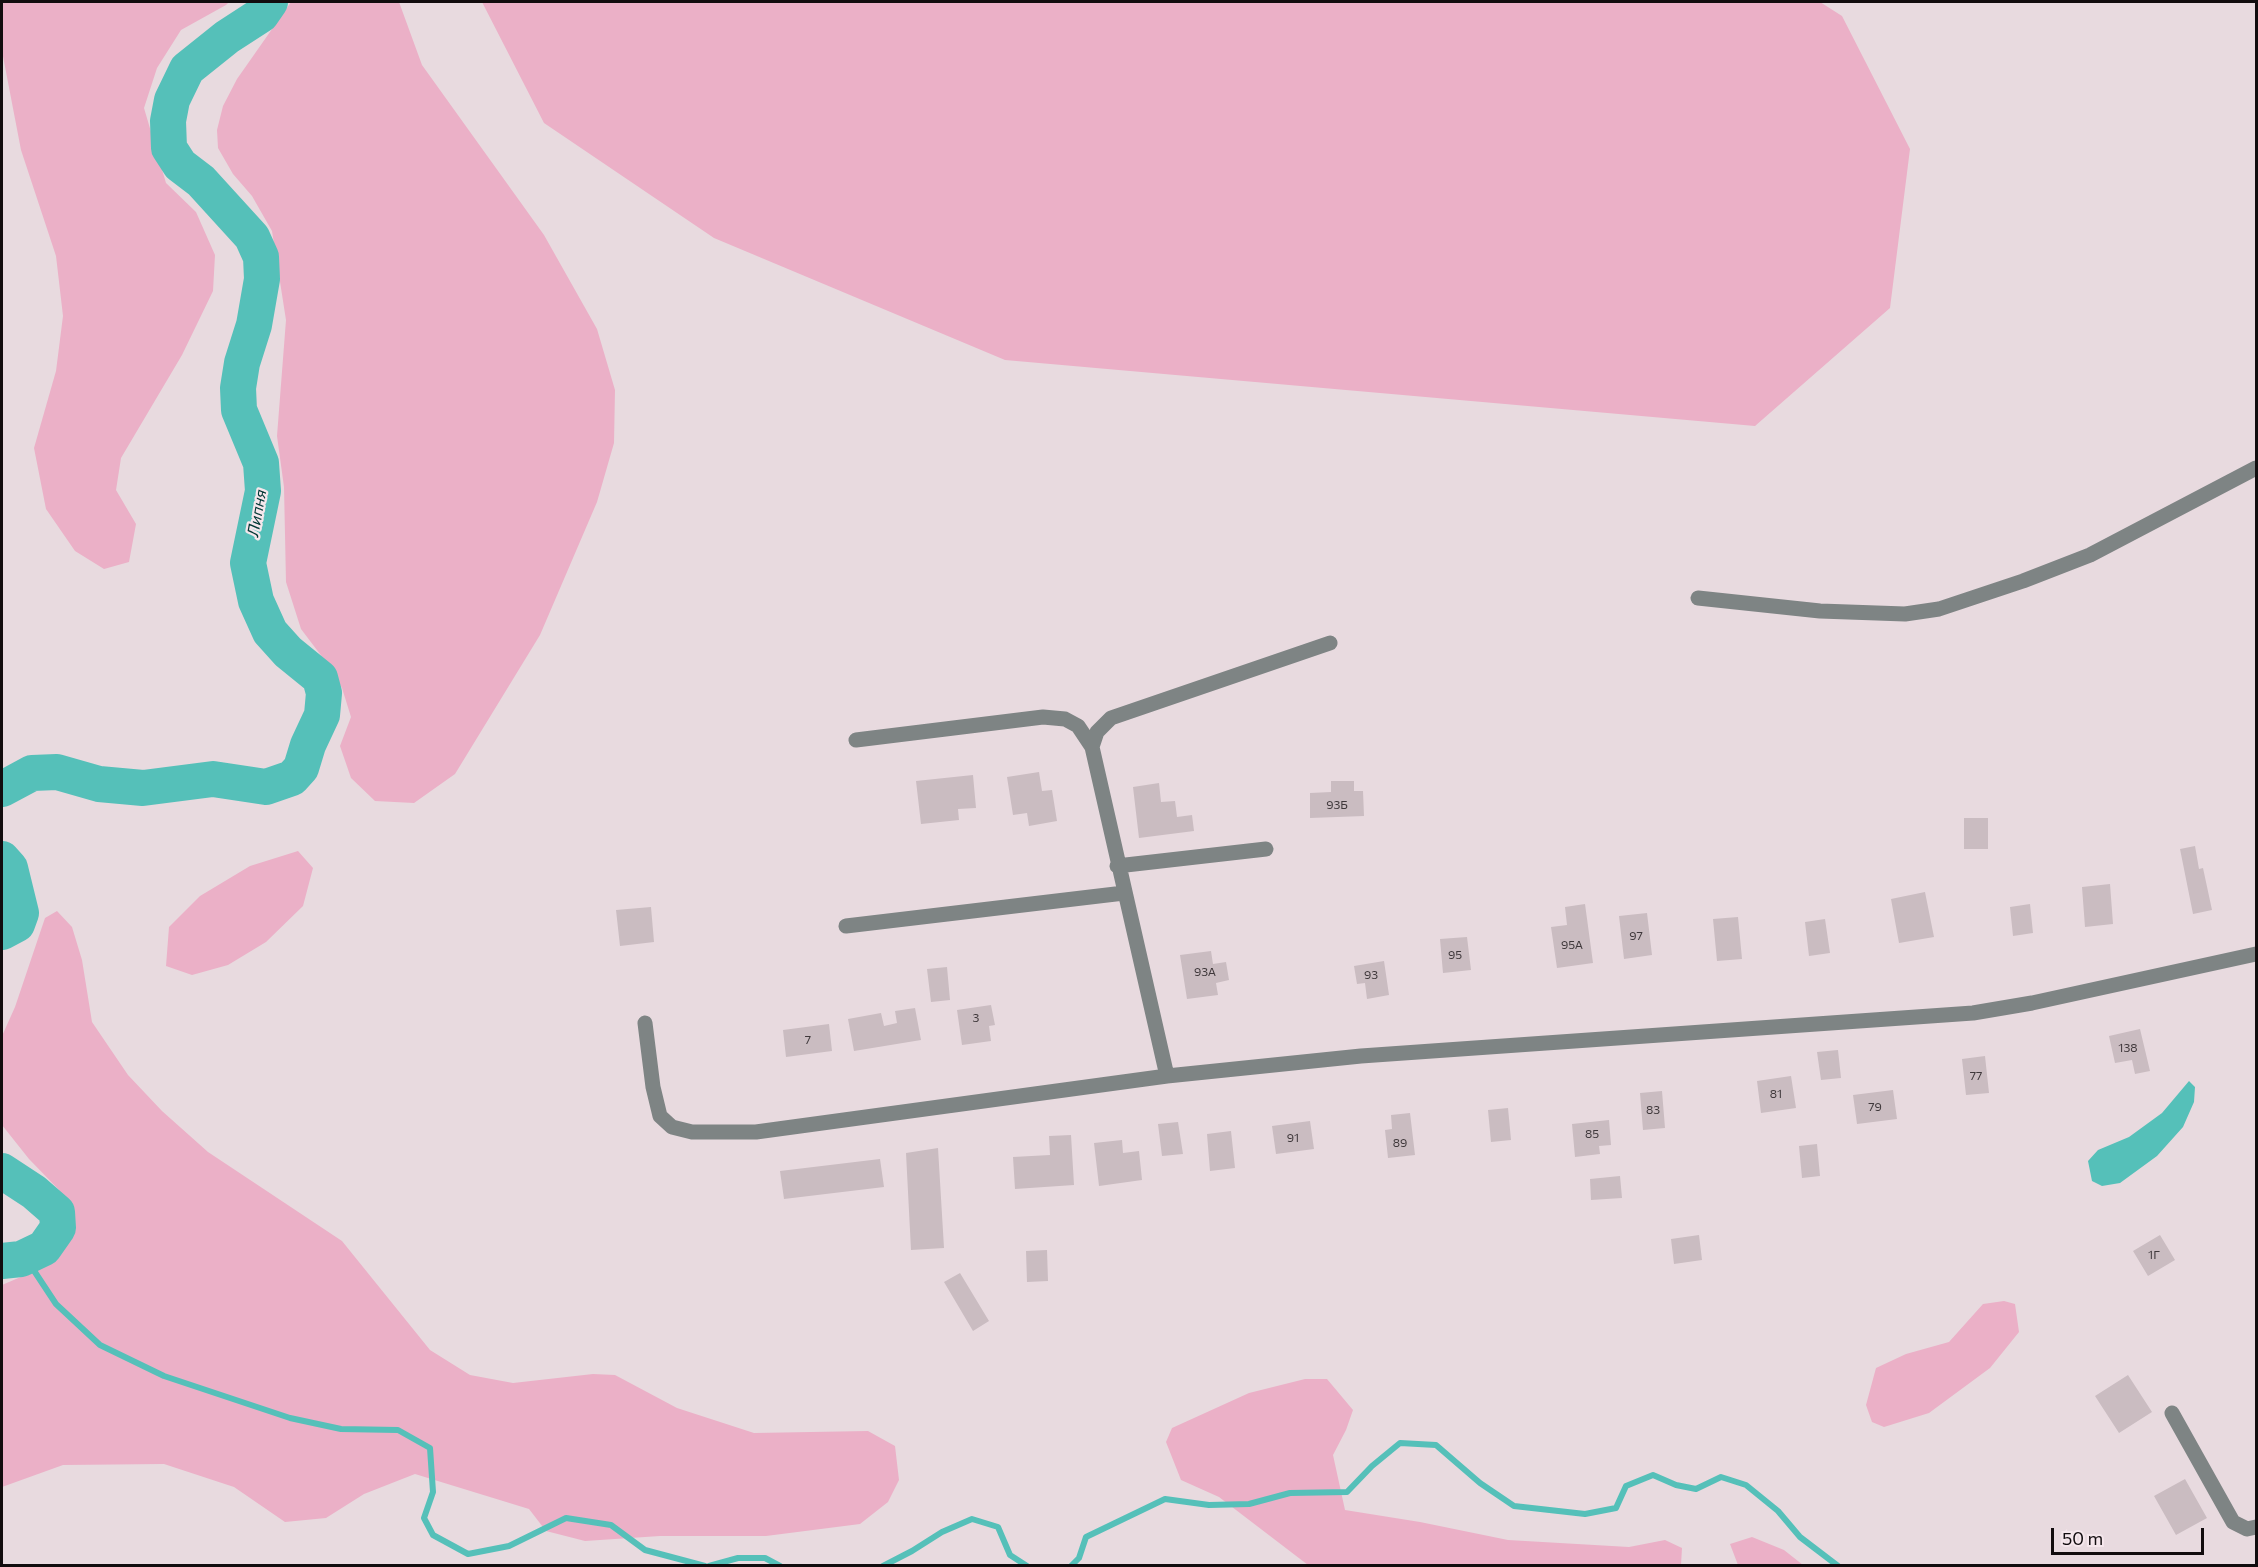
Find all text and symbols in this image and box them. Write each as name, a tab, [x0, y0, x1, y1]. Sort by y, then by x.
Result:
water label: Липня	[243, 488, 271, 538]
house number: 93Б	[1326, 798, 1348, 812]
house number: 97	[1629, 929, 1643, 943]
house number: 95А	[1561, 938, 1583, 952]
house number: 95	[1448, 948, 1462, 962]
house number: 93А	[1194, 965, 1216, 979]
house number: 93	[1364, 968, 1378, 982]
house number: 3	[973, 1011, 979, 1025]
house number: 7	[805, 1033, 811, 1047]
house number: 138	[2118, 1041, 2138, 1055]
house number: 77	[1970, 1069, 1982, 1083]
house number: 81	[1770, 1087, 1782, 1101]
house number: 79	[1868, 1100, 1882, 1114]
house number: 83	[1646, 1103, 1660, 1117]
house number: 85	[1585, 1127, 1599, 1141]
house number: 91	[1287, 1131, 1299, 1145]
house number: 89	[1393, 1136, 1407, 1150]
house number: 1Г	[2148, 1248, 2160, 1262]
scale bar	[2054, 1516, 2207, 1554]
text: 50 m	[2062, 1527, 2103, 1549]

